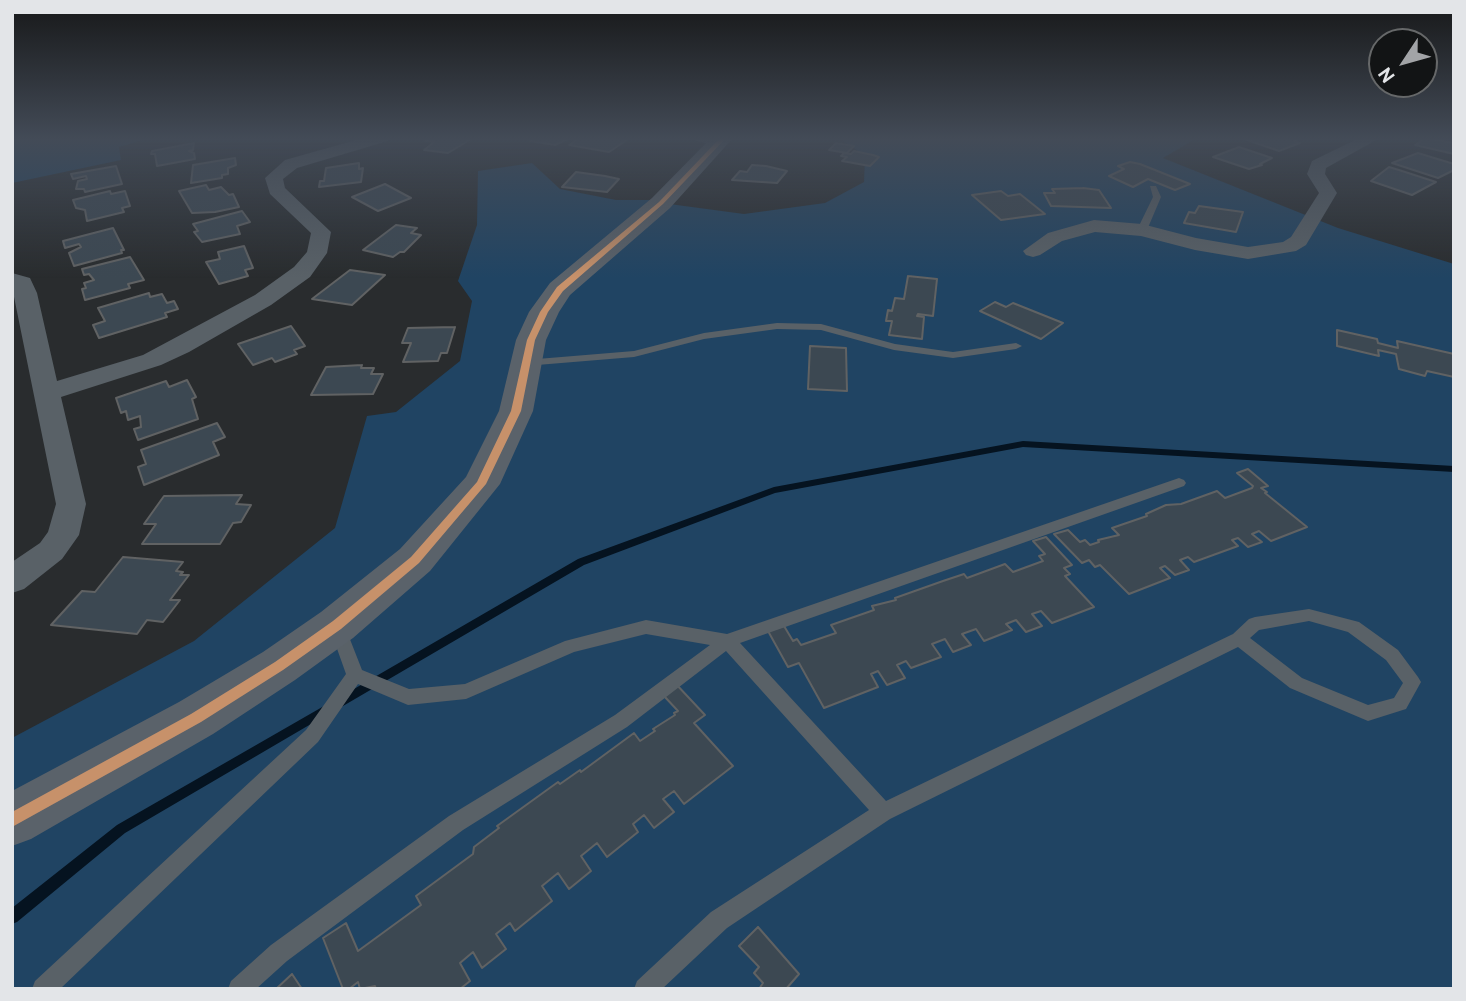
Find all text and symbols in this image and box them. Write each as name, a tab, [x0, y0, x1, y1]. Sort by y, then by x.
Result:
north arrow	[1368, 28, 1438, 98]
text: N	[1374, 62, 1401, 87]

